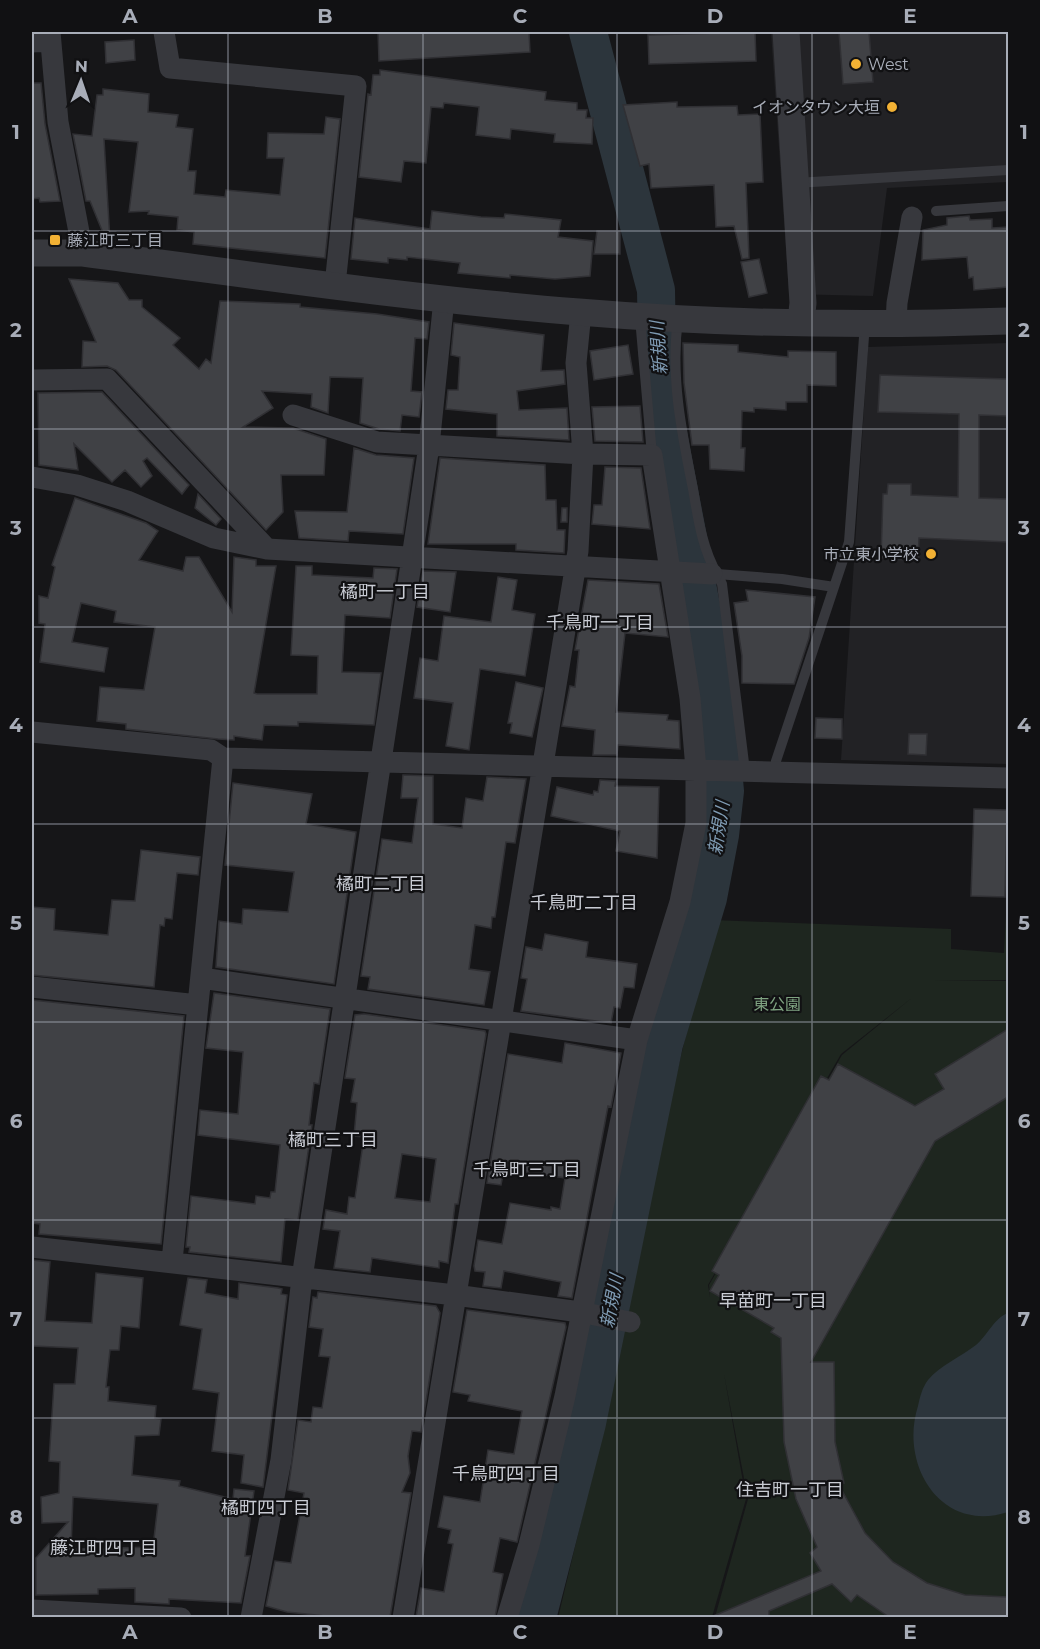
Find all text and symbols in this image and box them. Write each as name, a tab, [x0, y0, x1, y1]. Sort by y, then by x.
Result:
text: A	[121, 4, 138, 28]
text: B	[317, 4, 333, 28]
text: C	[513, 4, 528, 28]
text: D	[707, 4, 723, 28]
text: E	[903, 4, 917, 28]
north arrow	[51, 51, 111, 111]
place label: West	[868, 55, 909, 74]
text: N	[75, 57, 88, 76]
marker: West	[849, 57, 863, 71]
place label: イオンタウン大垣	[752, 98, 880, 117]
marker: イオンタウン大垣	[885, 100, 899, 114]
text: 1	[12, 120, 20, 144]
text: 1	[1020, 120, 1028, 144]
place label: 藤江町三丁目	[67, 231, 163, 250]
marker: 藤江町三丁目	[48, 233, 62, 247]
text: 2	[10, 318, 22, 342]
water label: 新規川	[646, 318, 672, 376]
text: 2	[1018, 318, 1030, 342]
text: 3	[9, 516, 22, 540]
text: 3	[1017, 516, 1030, 540]
place label: 市立東小学校	[823, 545, 919, 564]
marker: 市立東小学校	[924, 547, 938, 561]
district label: 橘町一丁目	[340, 581, 430, 603]
district label: 千鳥町一丁目	[546, 612, 654, 634]
text: 4	[9, 713, 23, 737]
text: 4	[1017, 713, 1031, 737]
water label: 新規川	[704, 798, 734, 856]
district label: 橘町二丁目	[336, 873, 426, 895]
district label: 千鳥町二丁目	[530, 892, 638, 914]
text: 5	[10, 911, 22, 935]
text: 5	[1018, 911, 1030, 935]
park label: 東公園	[753, 995, 801, 1014]
text: 6	[10, 1109, 23, 1133]
text: 6	[1018, 1109, 1031, 1133]
district label: 橘町三丁目	[288, 1129, 378, 1151]
district label: 千鳥町三丁目	[473, 1159, 581, 1181]
water label: 新規川	[596, 1270, 628, 1330]
district label: 早苗町一丁目	[719, 1290, 827, 1312]
text: 7	[10, 1307, 22, 1331]
text: 7	[1018, 1307, 1030, 1331]
district label: 千鳥町四丁目	[452, 1463, 560, 1485]
district label: 住吉町一丁目	[736, 1479, 844, 1501]
district label: 橘町四丁目	[221, 1497, 311, 1519]
text: 8	[9, 1505, 23, 1529]
text: 8	[1017, 1505, 1031, 1529]
district label: 藤江町四丁目	[50, 1537, 158, 1559]
text: A	[121, 1620, 138, 1644]
text: B	[317, 1620, 333, 1644]
text: C	[513, 1620, 528, 1644]
text: D	[707, 1620, 723, 1644]
text: E	[903, 1620, 917, 1644]

